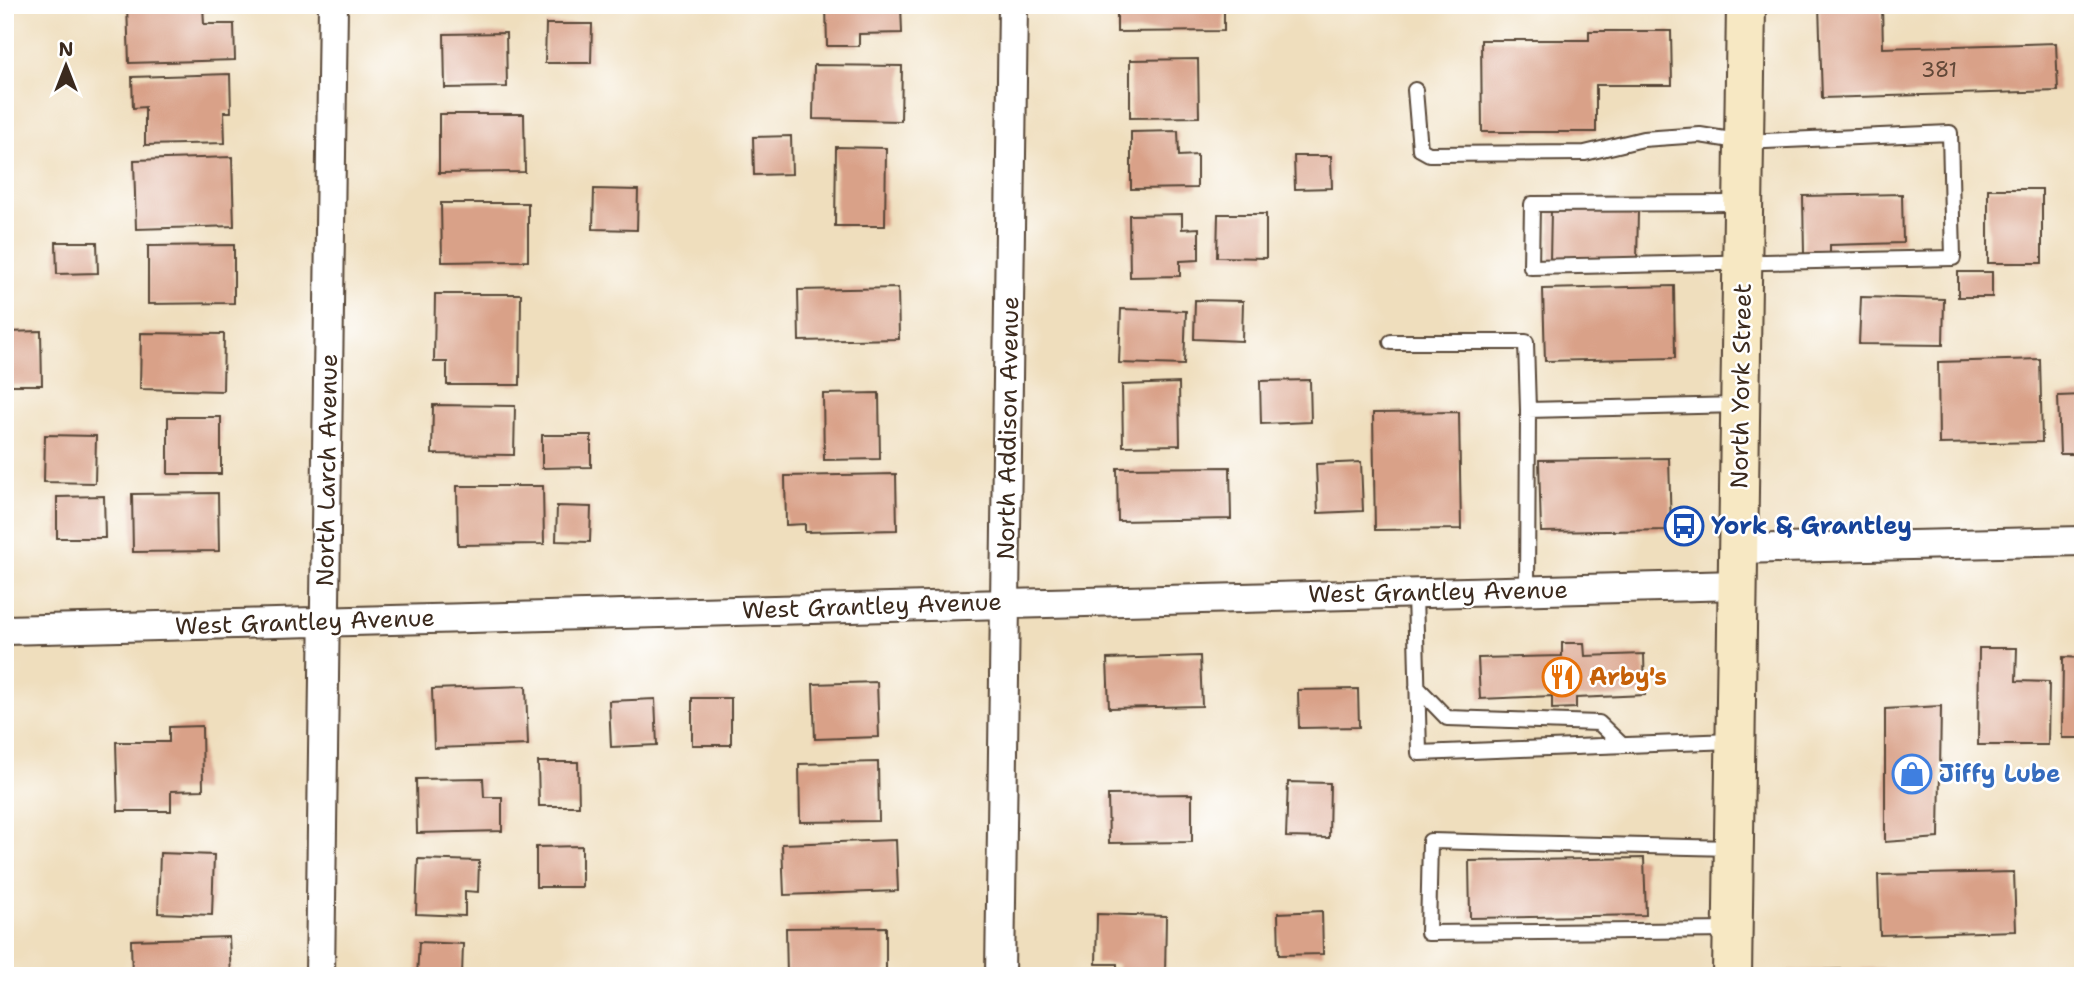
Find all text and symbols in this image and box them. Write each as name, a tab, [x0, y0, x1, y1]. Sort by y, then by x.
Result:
north arrow	[32, 32, 102, 102]
text: N	[58, 37, 74, 62]
house number: 381	[1921, 56, 1957, 84]
street label: North York Street	[1723, 283, 1759, 489]
street label: North Addison Avenue	[990, 296, 1026, 560]
street label: North Larch Avenue	[309, 353, 345, 587]
bus stop icon: York & Grantley	[1663, 505, 1705, 547]
place label: York & Grantley	[1711, 510, 1912, 542]
street label: West Grantley Avenue	[1308, 574, 1568, 610]
street label: West Grantley Avenue	[742, 585, 1002, 627]
street label: West Grantley Avenue	[175, 601, 435, 643]
restaurant icon: Arby's	[1541, 656, 1583, 698]
place label: Arby's	[1589, 661, 1667, 693]
shop icon: Jiffy Lube	[1891, 753, 1933, 795]
place label: Jiffy Lube	[1939, 758, 2060, 790]

